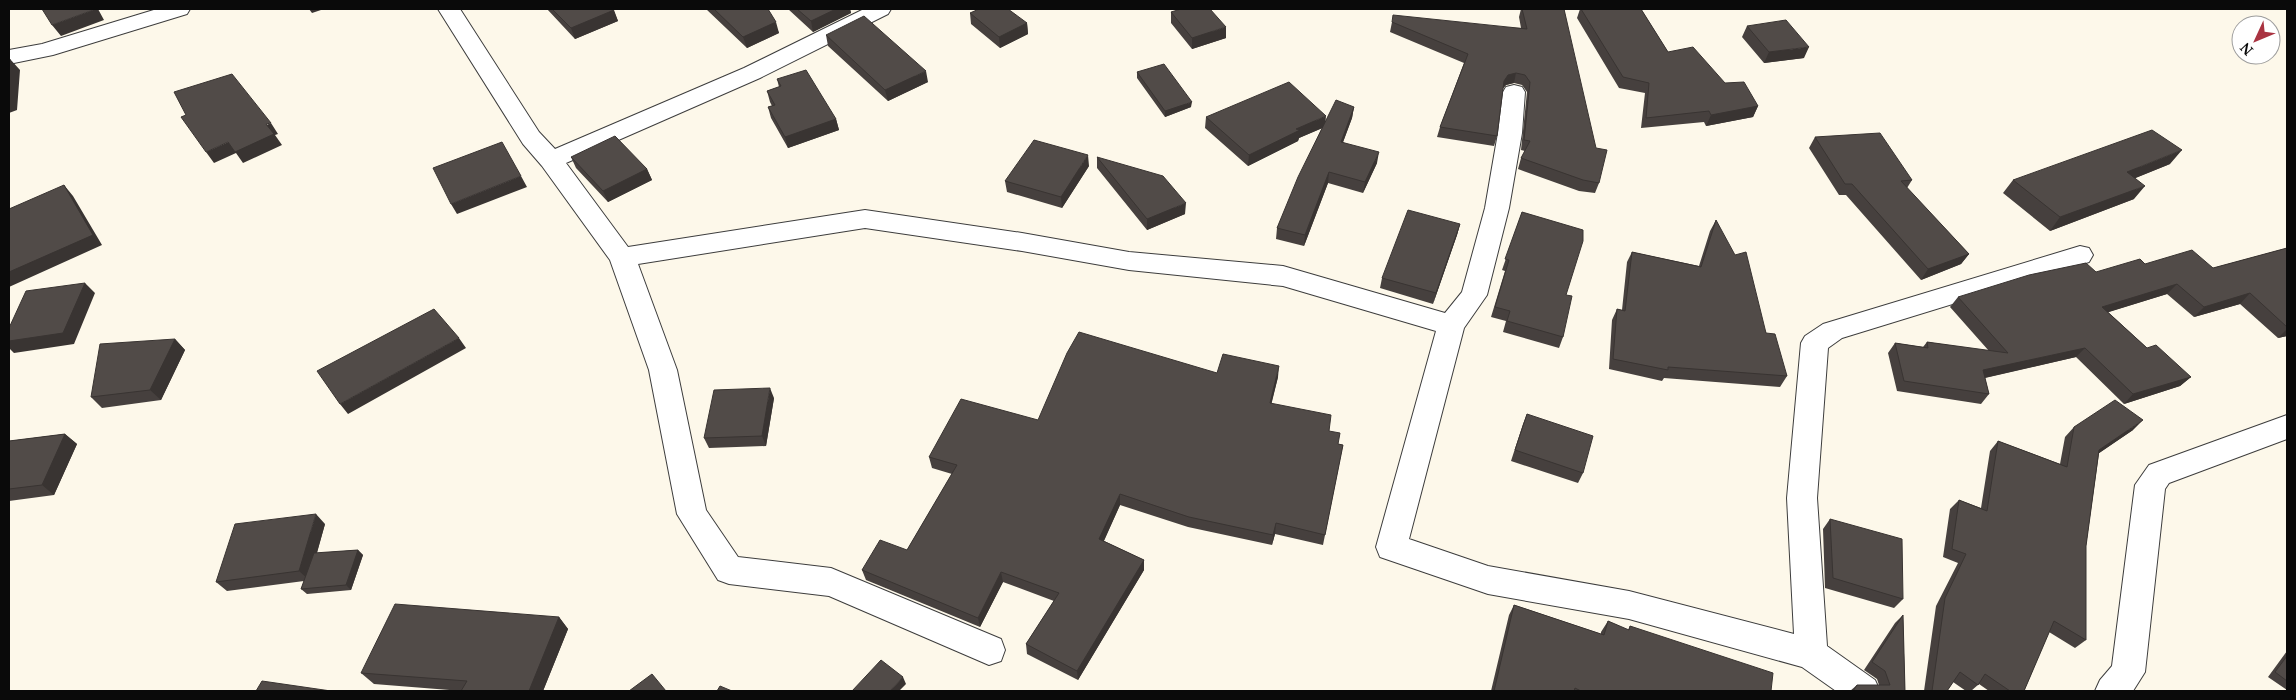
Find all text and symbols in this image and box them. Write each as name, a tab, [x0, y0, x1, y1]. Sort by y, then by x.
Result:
north arrow	[2231, 15, 2281, 65]
text: N	[2236, 39, 2257, 60]

